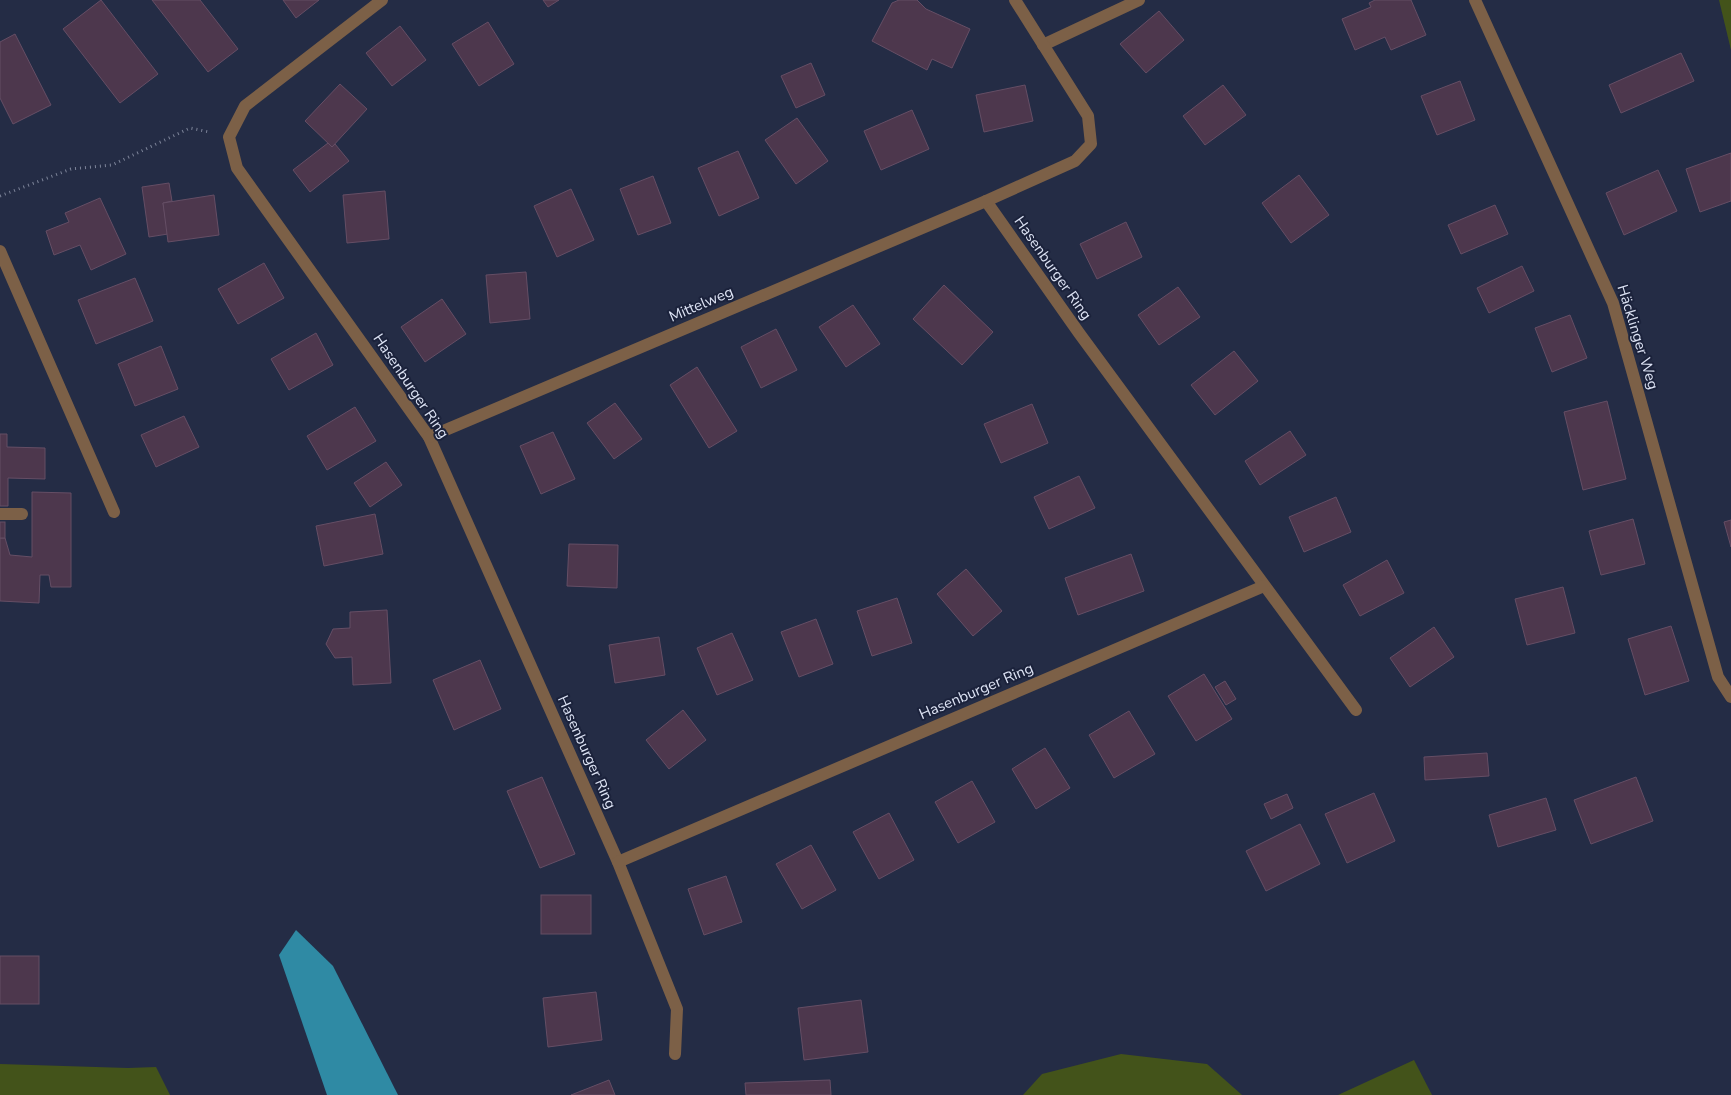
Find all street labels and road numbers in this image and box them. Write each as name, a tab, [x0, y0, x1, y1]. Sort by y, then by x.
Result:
street label: Hasenburger Ring	[1010, 212, 1096, 324]
street label: Mittelweg	[666, 281, 736, 327]
street label: Häcklinger Weg	[1613, 282, 1663, 392]
street label: Hasenburger Ring	[369, 330, 453, 442]
street label: Hasenburger Ring	[916, 658, 1036, 724]
street label: Hasenburger Ring	[553, 692, 621, 812]

